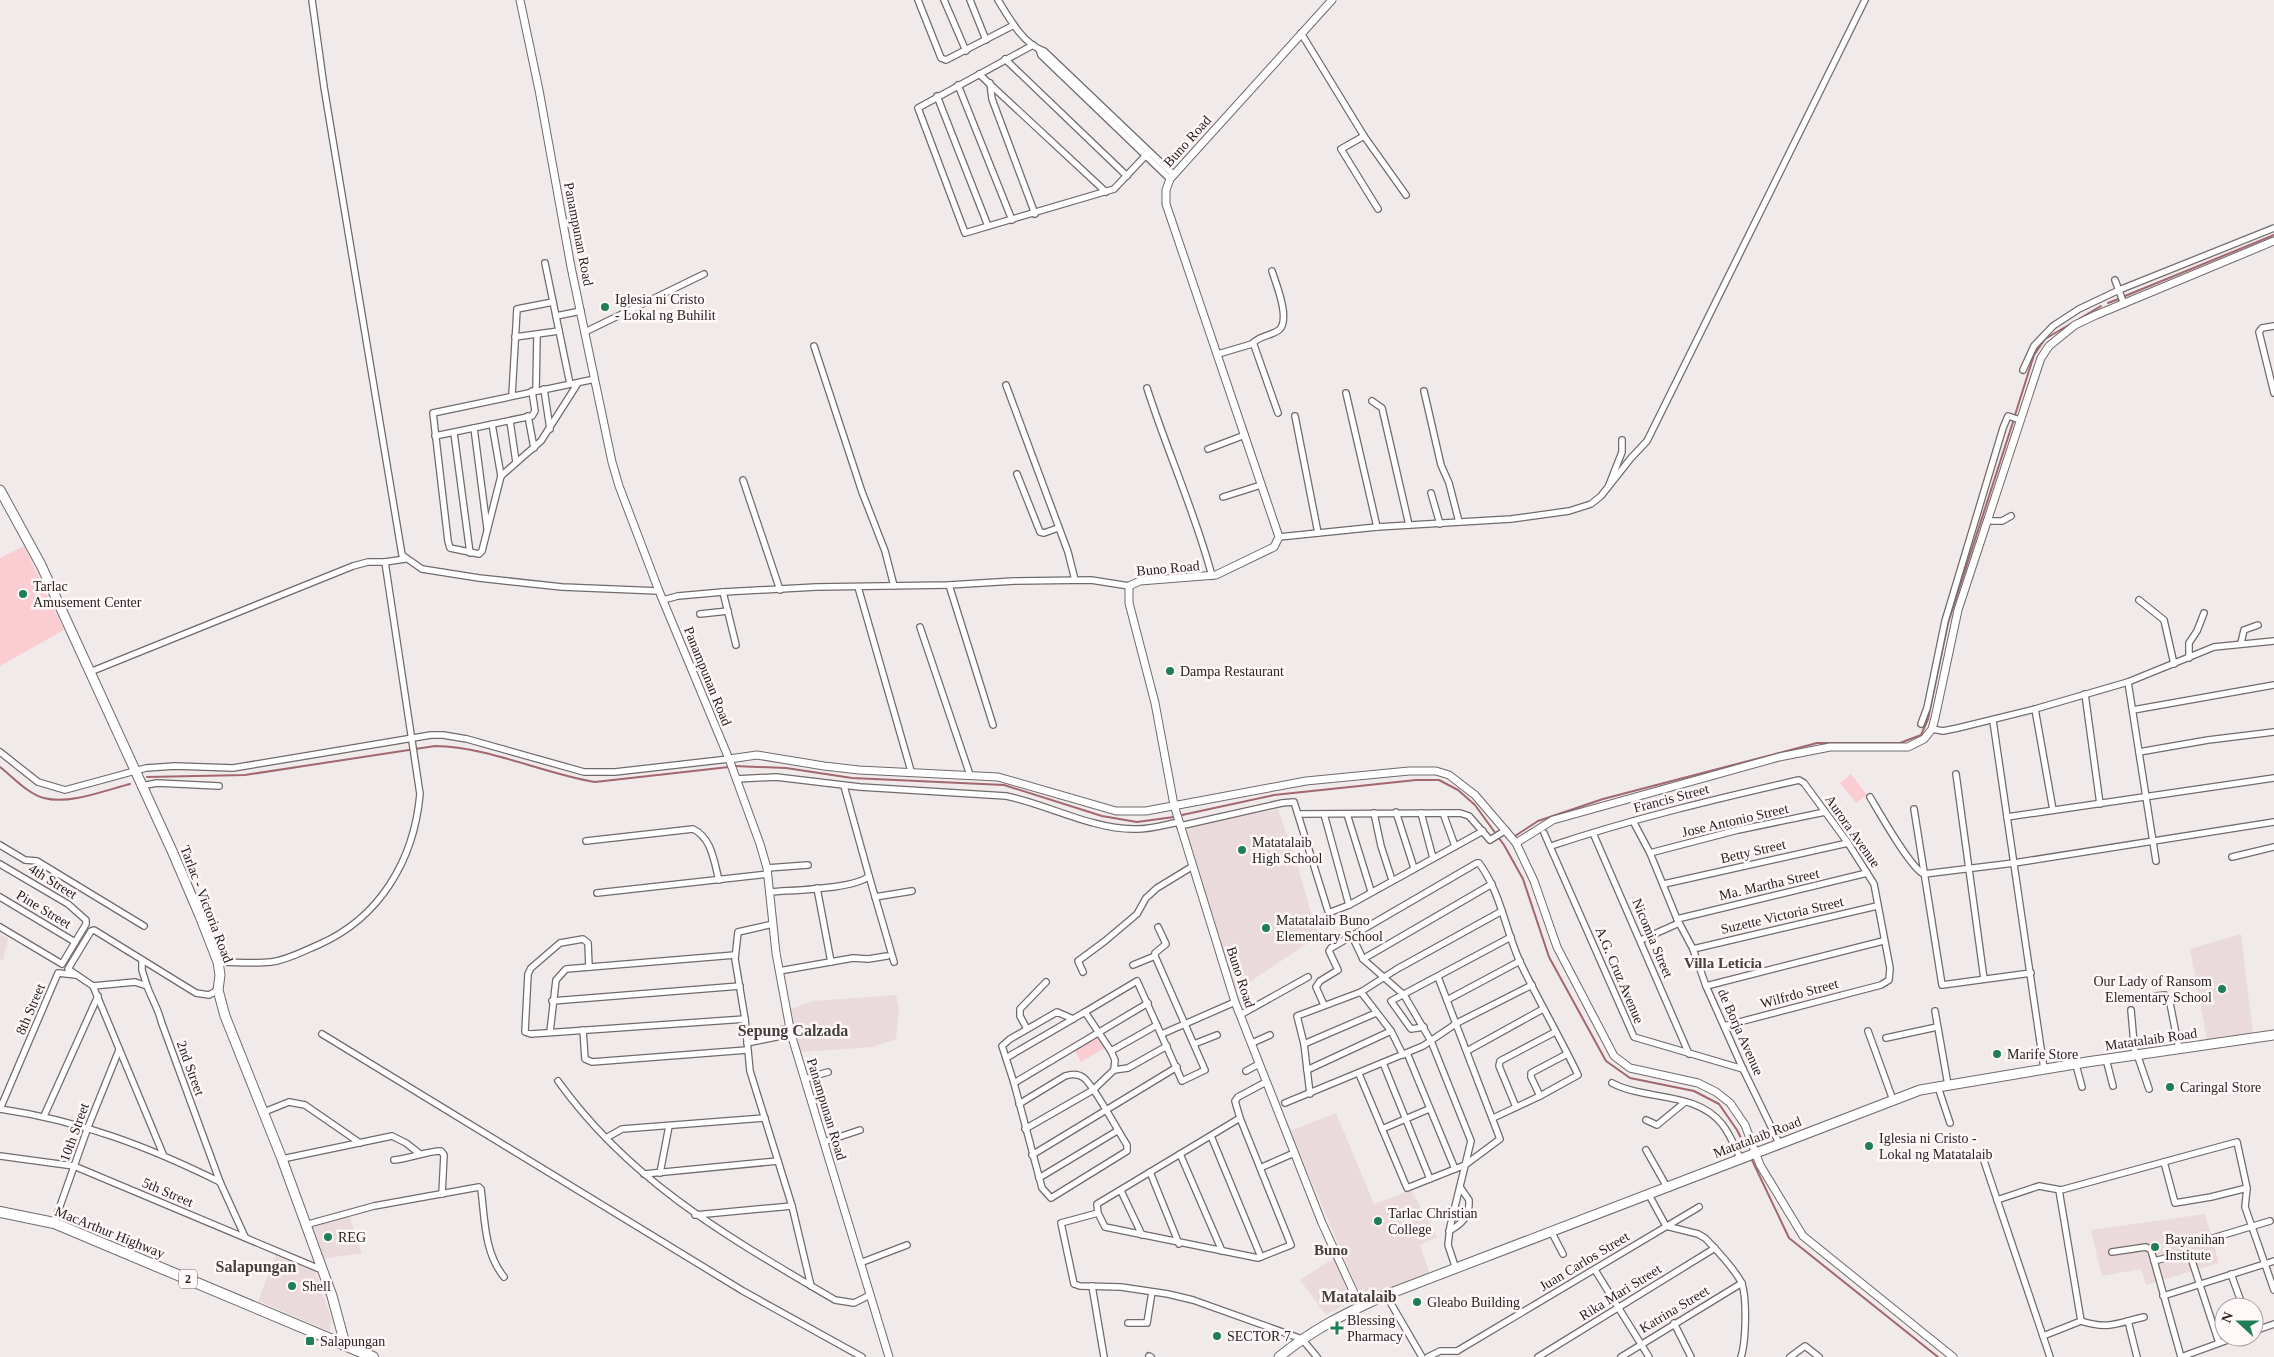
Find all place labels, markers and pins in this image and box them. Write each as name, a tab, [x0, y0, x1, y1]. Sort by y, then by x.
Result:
place label: Iglesia ni Cristo - Lokal ng Buhilit	[615, 292, 716, 323]
marker: Iglesia ni Cristo - Lokal ng Buhilit	[599, 301, 611, 313]
place label: Tarlac Amusement Center	[33, 579, 142, 610]
marker: Tarlac Amusement Center	[17, 588, 29, 600]
place label: Dampa Restaurant	[1180, 664, 1284, 679]
marker: Dampa Restaurant	[1164, 665, 1176, 677]
place label: Matatalaib High School	[1252, 835, 1323, 866]
marker: Matatalaib High School	[1236, 844, 1248, 856]
place label: Matatalaib Buno Elementary School	[1276, 913, 1383, 944]
marker: Matatalaib Buno Elementary School	[1260, 922, 1272, 934]
place label: Our Lady of Ransom Elementary School	[2093, 974, 2212, 1005]
marker: Our Lady of Ransom Elementary School	[2216, 983, 2228, 995]
place label: Marife Store	[2007, 1047, 2078, 1062]
marker: Marife Store	[1991, 1048, 2003, 1060]
place label: Caringal Store	[2180, 1080, 2261, 1095]
marker: Caringal Store	[2164, 1081, 2176, 1093]
place label: Iglesia ni Cristo - Lokal ng Matatalaib	[1879, 1131, 1993, 1162]
marker: Iglesia ni Cristo - Lokal ng Matatalaib	[1863, 1140, 1875, 1152]
place label: Tarlac Christian College	[1388, 1206, 1478, 1237]
marker: Tarlac Christian College	[1372, 1215, 1384, 1227]
place label: REG	[338, 1230, 366, 1245]
marker: REG	[322, 1231, 334, 1243]
place label: Bayanihan Institute	[2165, 1232, 2225, 1263]
marker: Bayanihan Institute	[2149, 1241, 2161, 1253]
place label: Shell	[302, 1279, 331, 1294]
marker: Shell	[286, 1280, 298, 1292]
place label: Gleabo Building	[1427, 1295, 1520, 1310]
marker: Gleabo Building	[1411, 1296, 1423, 1308]
place label: Blessing Pharmacy	[1347, 1313, 1403, 1344]
marker: Blessing Pharmacy	[1331, 1322, 1343, 1334]
place label: SECTOR 7	[1227, 1329, 1291, 1344]
marker: SECTOR 7	[1211, 1330, 1223, 1342]
place label: Salapungan	[320, 1334, 385, 1349]
marker: Salapungan	[304, 1335, 316, 1347]

